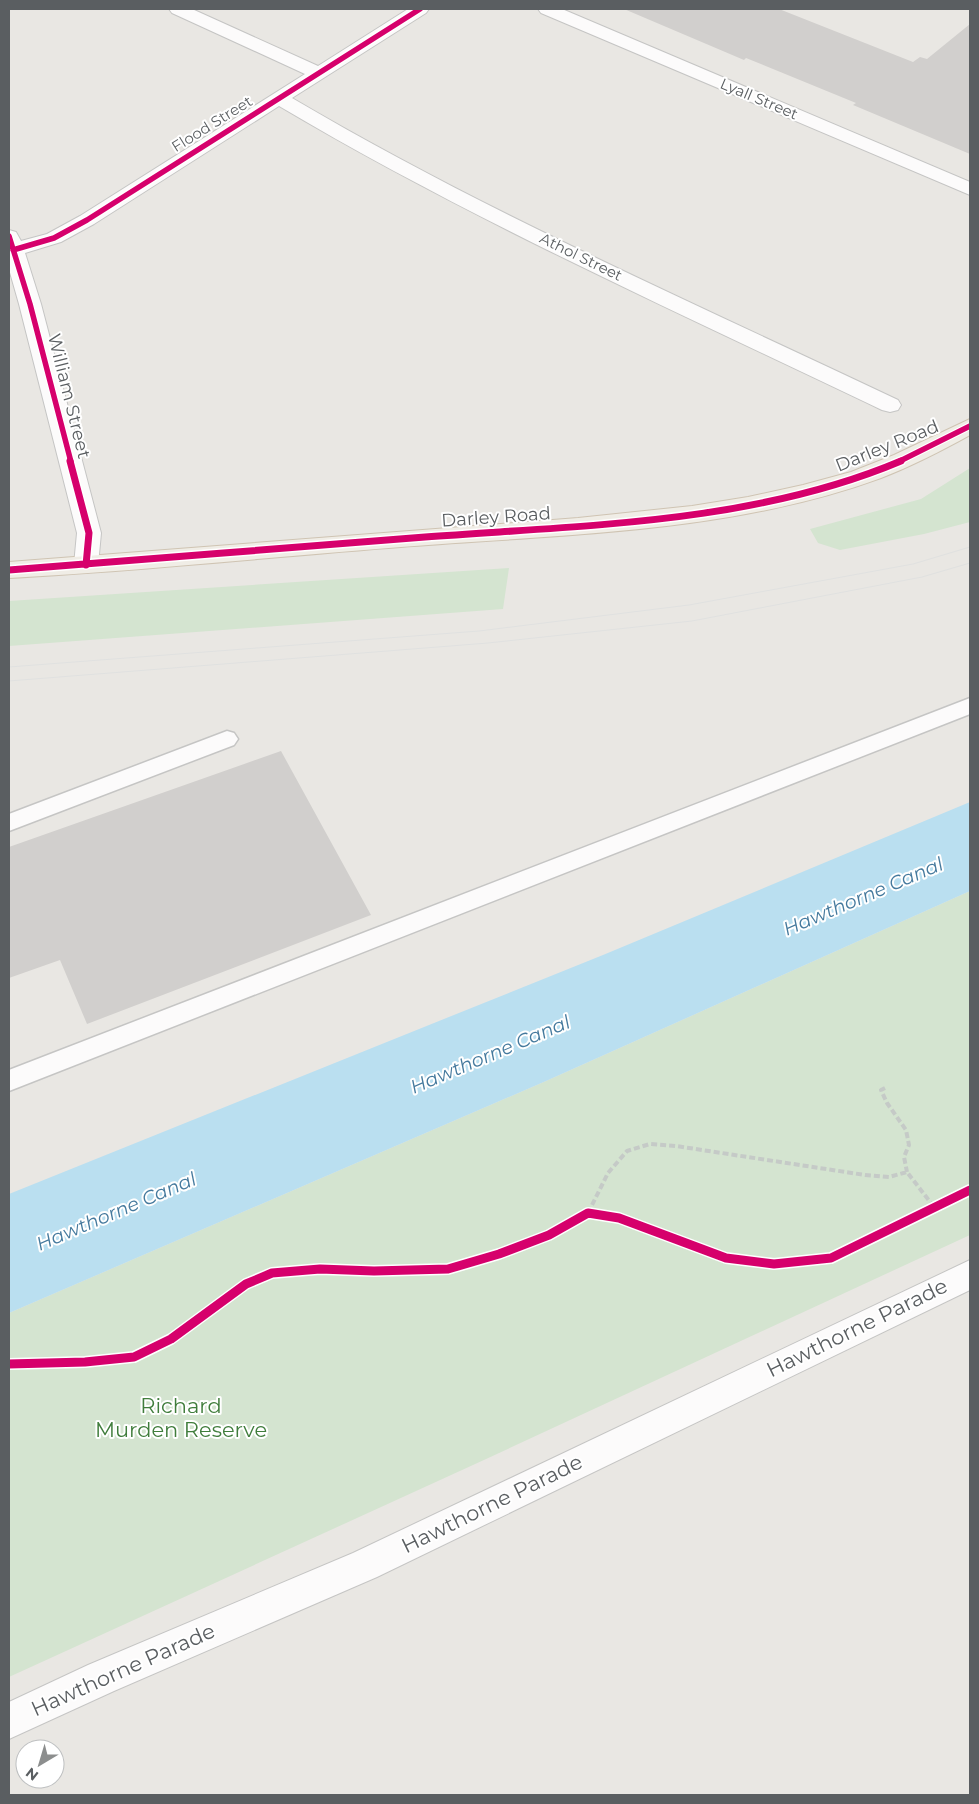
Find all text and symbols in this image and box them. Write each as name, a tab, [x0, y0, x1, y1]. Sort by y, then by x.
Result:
street label: Lyall Street	[717, 74, 801, 123]
street label: Flood Street	[168, 91, 256, 156]
street label: Athol Street	[537, 228, 626, 285]
street label: William Street	[43, 331, 95, 461]
street label: Darley Road	[832, 415, 942, 477]
street label: Darley Road	[441, 502, 551, 532]
water label: Hawthorne Canal	[780, 852, 947, 941]
water label: Hawthorne Canal	[407, 1010, 574, 1099]
water label: Hawthorne Canal	[33, 1167, 200, 1256]
street label: Hawthorne Parade	[762, 1273, 951, 1382]
park label: Richard Murden Reserve	[95, 1393, 267, 1442]
street label: Hawthorne Parade	[397, 1449, 586, 1558]
street label: Hawthorne Parade	[27, 1618, 219, 1721]
north arrow	[15, 1739, 65, 1789]
text: N	[22, 1764, 42, 1785]

